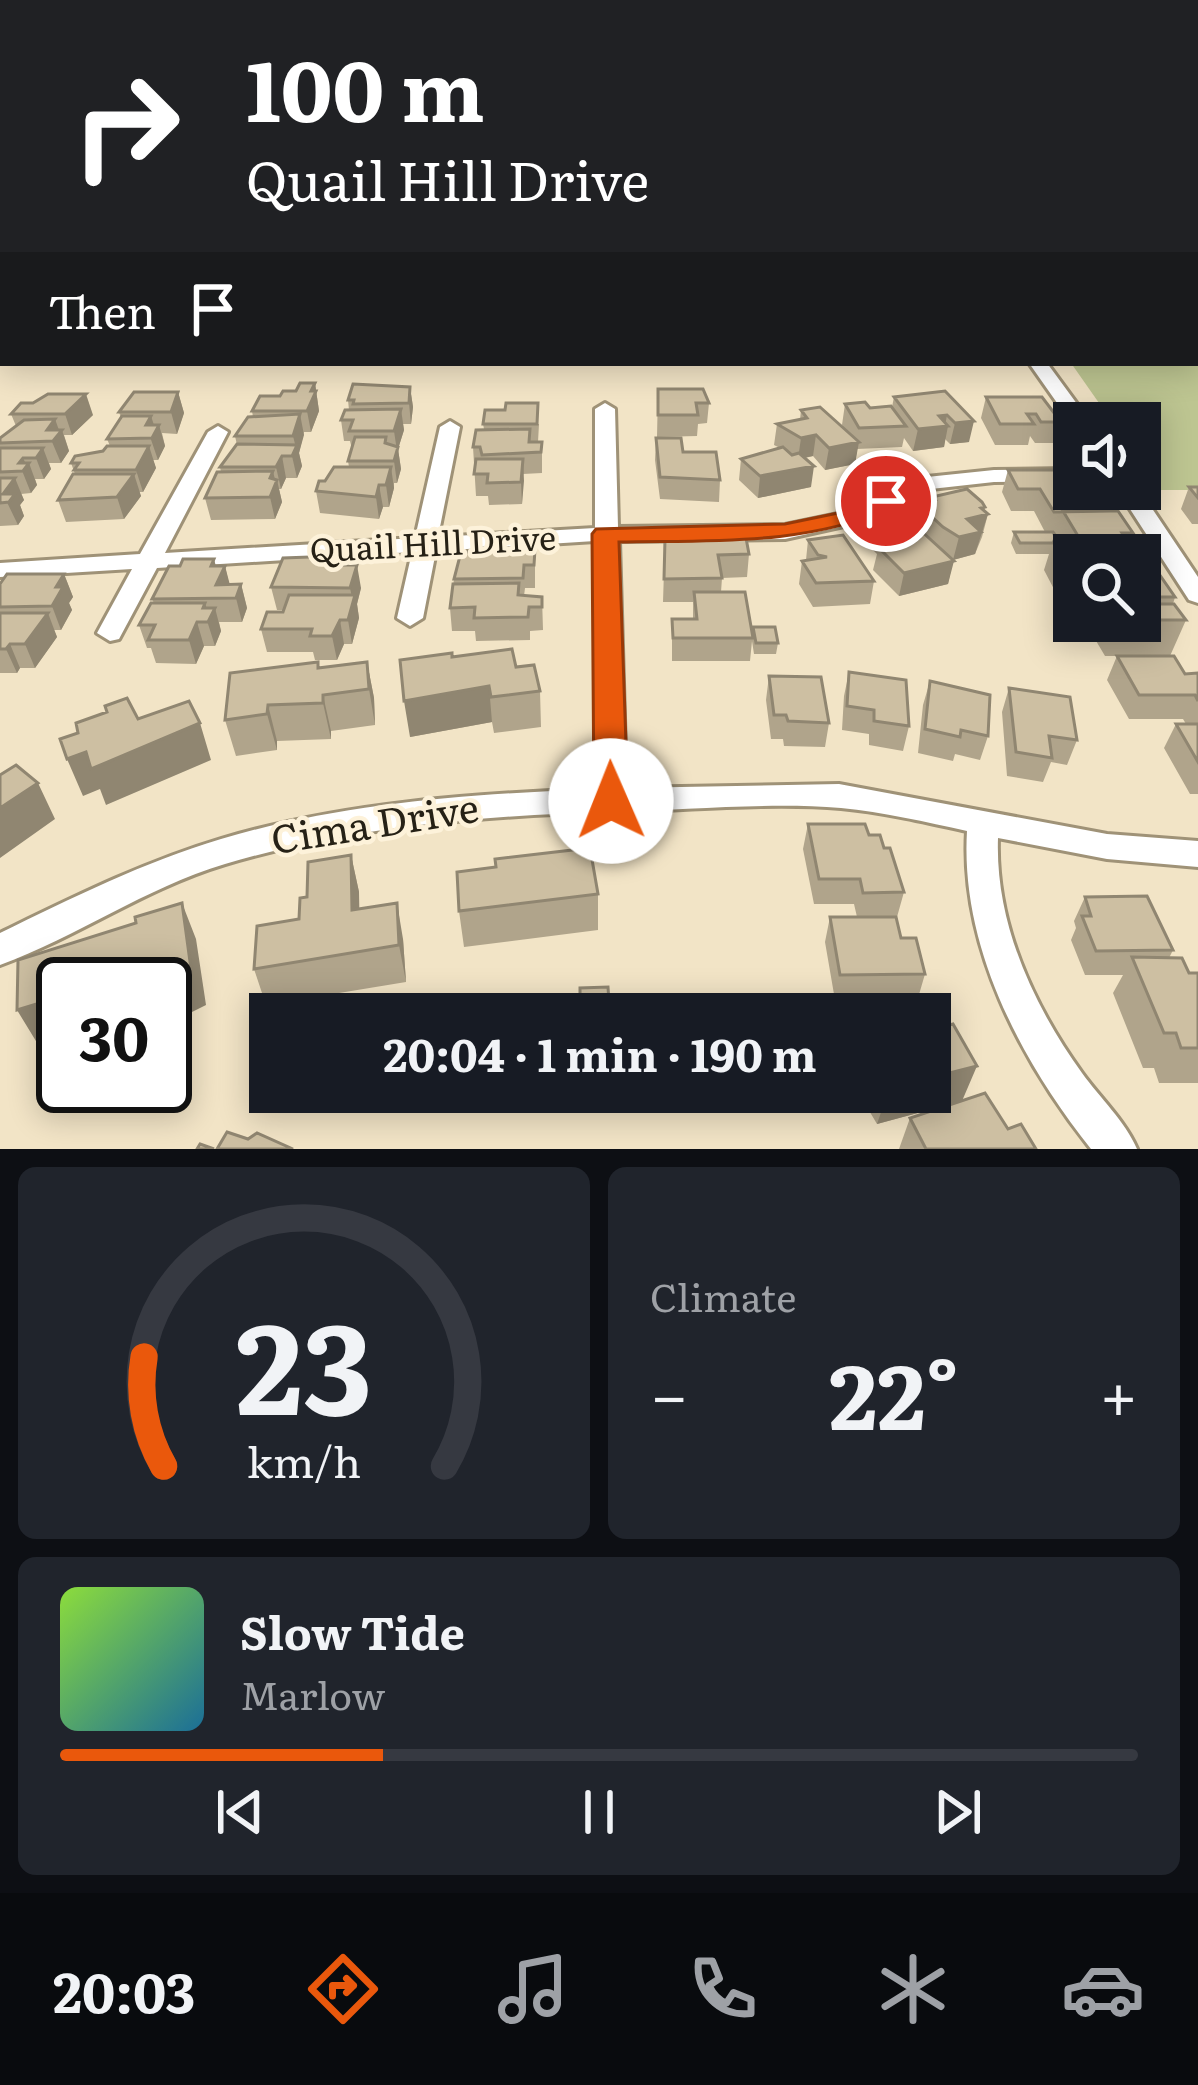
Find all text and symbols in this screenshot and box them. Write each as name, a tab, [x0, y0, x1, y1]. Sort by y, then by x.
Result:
text: 100 m	[246, 23, 485, 148]
icon: right	[48, 48, 204, 204]
text: Quail Hill Drive	[246, 137, 649, 218]
text: Then	[48, 276, 156, 343]
icon: arrive	[180, 276, 246, 342]
map controls	[1053, 402, 1161, 642]
button: sound	[1053, 402, 1161, 510]
pin	[835, 450, 937, 552]
icon: arrive	[853, 468, 919, 534]
street label: Quail Hill Drive	[308, 511, 557, 572]
button: search	[1053, 534, 1161, 642]
position arrow	[548, 738, 674, 864]
street label: Cima Drive	[267, 776, 482, 866]
speed limit sign: 30	[36, 957, 192, 1113]
text: 20:04 · 1 min · 190 m	[383, 1019, 817, 1086]
text: Climate	[650, 1266, 796, 1324]
text: 23	[236, 1268, 372, 1453]
text: 22°	[829, 1324, 959, 1458]
text: −	[650, 1342, 688, 1440]
text: +	[1100, 1342, 1138, 1440]
text: km/h	[247, 1428, 361, 1491]
text: Slow Tide	[240, 1597, 465, 1664]
text: Marlow	[240, 1664, 385, 1722]
icon: previous	[207, 1779, 273, 1845]
icon: pause	[566, 1779, 632, 1845]
icon: next	[925, 1779, 991, 1845]
icon: directions	[301, 1947, 385, 2031]
icon: music	[491, 1947, 575, 2031]
icon: phone	[681, 1947, 765, 2031]
icon: climate	[871, 1947, 955, 2031]
icon: car	[1061, 1947, 1145, 2031]
text: 20:03	[53, 1949, 195, 2030]

